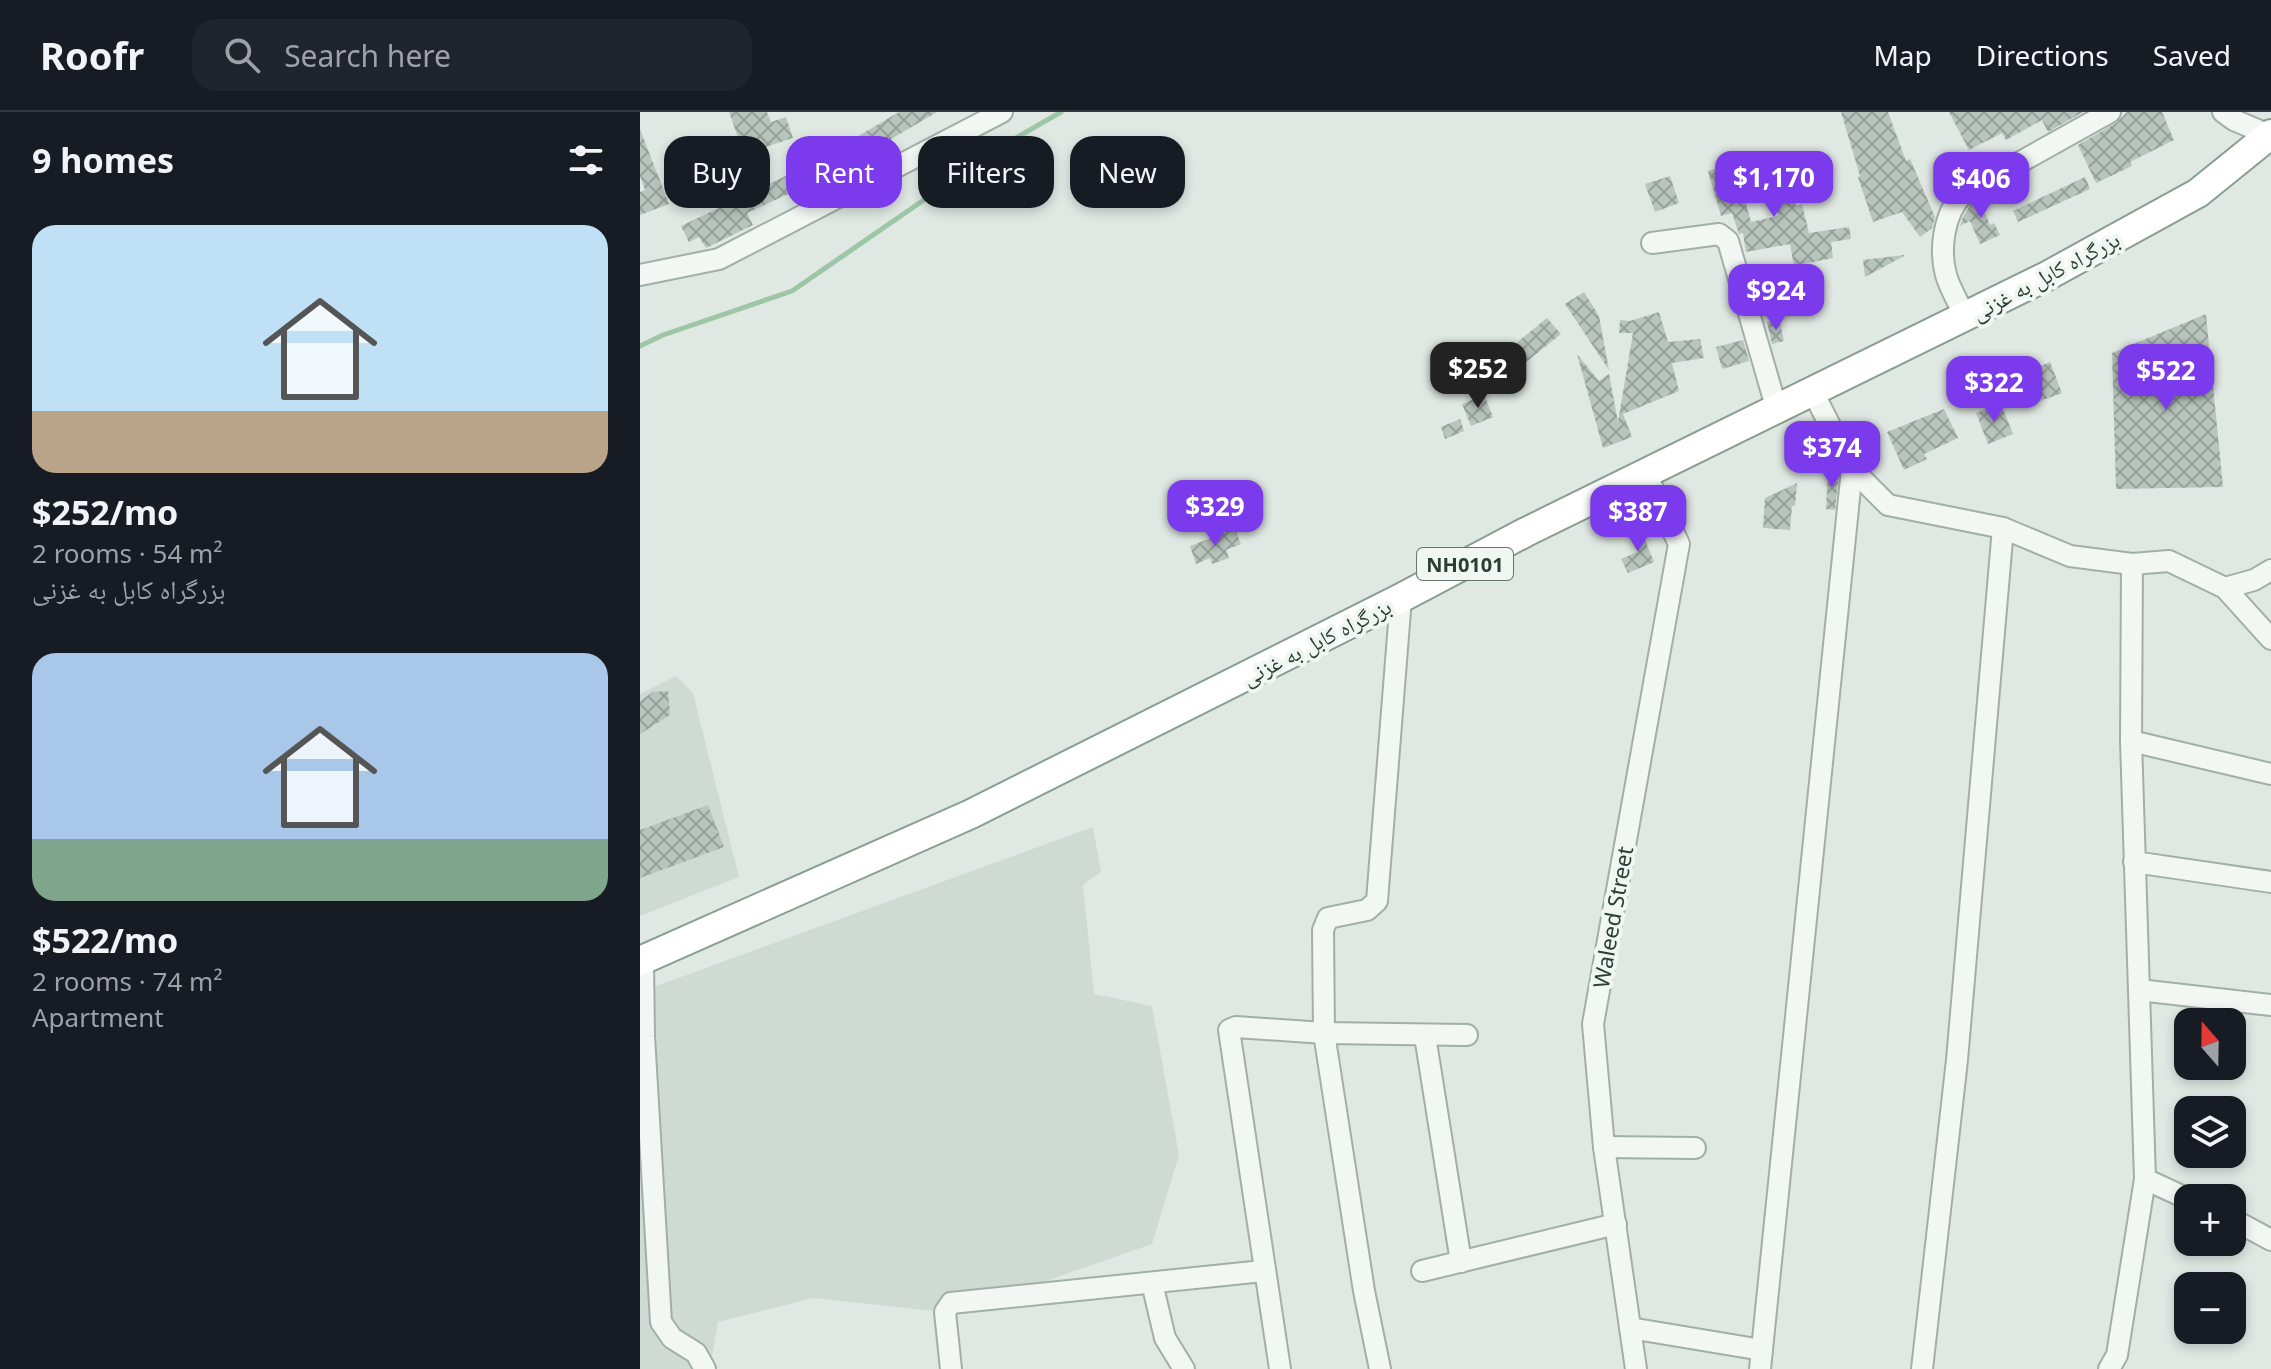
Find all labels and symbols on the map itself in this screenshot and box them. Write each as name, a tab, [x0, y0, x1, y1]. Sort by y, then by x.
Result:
pin: $1,170	[1709, 151, 1839, 219]
pin: $406	[1934, 152, 2028, 220]
street label: بزرگراه کابل به غزنی	[1966, 223, 2124, 327]
pin: $924	[1729, 264, 1823, 332]
pin: $252	[1431, 342, 1525, 410]
pin: $522	[2119, 344, 2213, 412]
pin: $322	[1947, 356, 2041, 424]
pin: $374	[1785, 421, 1879, 489]
pin: $329	[1168, 480, 1262, 548]
pin: $387	[1591, 485, 1685, 553]
road number: NH0101	[1417, 548, 1513, 580]
street label: بزرگراه کابل به غزنی	[1236, 590, 1396, 692]
street label: Waleed Street	[1585, 844, 1639, 990]
north arrow	[2174, 1008, 2246, 1080]

